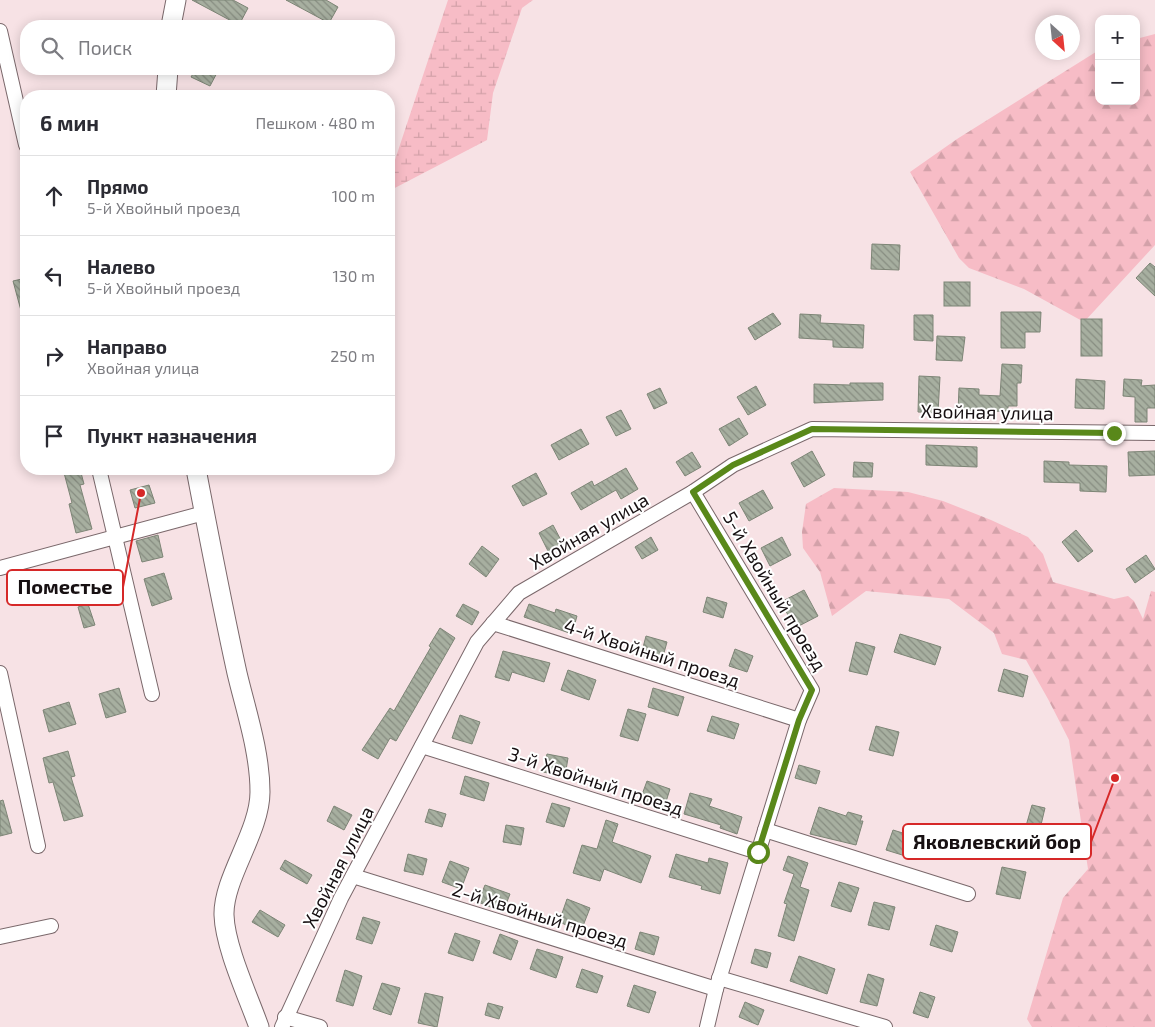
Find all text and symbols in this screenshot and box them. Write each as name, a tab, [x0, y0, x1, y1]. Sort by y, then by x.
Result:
north arrow	[1035, 15, 1080, 60]
map controls	[1095, 15, 1140, 105]
button: +	[1095, 15, 1140, 60]
search box	[20, 20, 395, 75]
icon: search	[38, 34, 66, 62]
text: Поиск	[78, 36, 132, 59]
button: −	[1095, 60, 1140, 105]
text: 6 мин	[40, 110, 99, 135]
text: Пешком · 480 m	[255, 113, 375, 132]
text: Прямо	[87, 175, 149, 198]
icon: ahead	[40, 182, 68, 210]
text: 100 m	[332, 186, 375, 205]
text: 5-й Хвойный проезд	[87, 198, 240, 217]
text: Налево	[87, 255, 155, 278]
icon: left	[40, 262, 68, 290]
text: 130 m	[333, 266, 375, 285]
text: 5-й Хвойный проезд	[87, 278, 240, 297]
text: Направо	[87, 335, 167, 358]
icon: right	[40, 342, 68, 370]
text: 250 m	[330, 346, 375, 365]
text: Хвойная улица	[87, 358, 199, 377]
street label: Хвойная улица	[920, 399, 1054, 425]
icon: arrive	[40, 422, 68, 450]
route end	[1103, 422, 1126, 445]
text: Пункт назначения	[87, 424, 257, 447]
street label: Хвойная улица	[525, 487, 653, 575]
street label: 5-й Хвойный проезд	[719, 507, 832, 675]
callout: Поместье	[7, 570, 123, 605]
text: Поместье	[17, 574, 113, 598]
street label: 4-й Хвойный проезд	[561, 613, 743, 692]
street label: 3-й Хвойный проезд	[506, 741, 686, 820]
street label: Хвойная улица	[297, 802, 379, 932]
callout: Яковлевский бор	[903, 824, 1091, 859]
text: Яковлевский бор	[913, 829, 1081, 853]
route start	[747, 841, 770, 864]
street label: 2-й Хвойный проезд	[450, 877, 631, 952]

